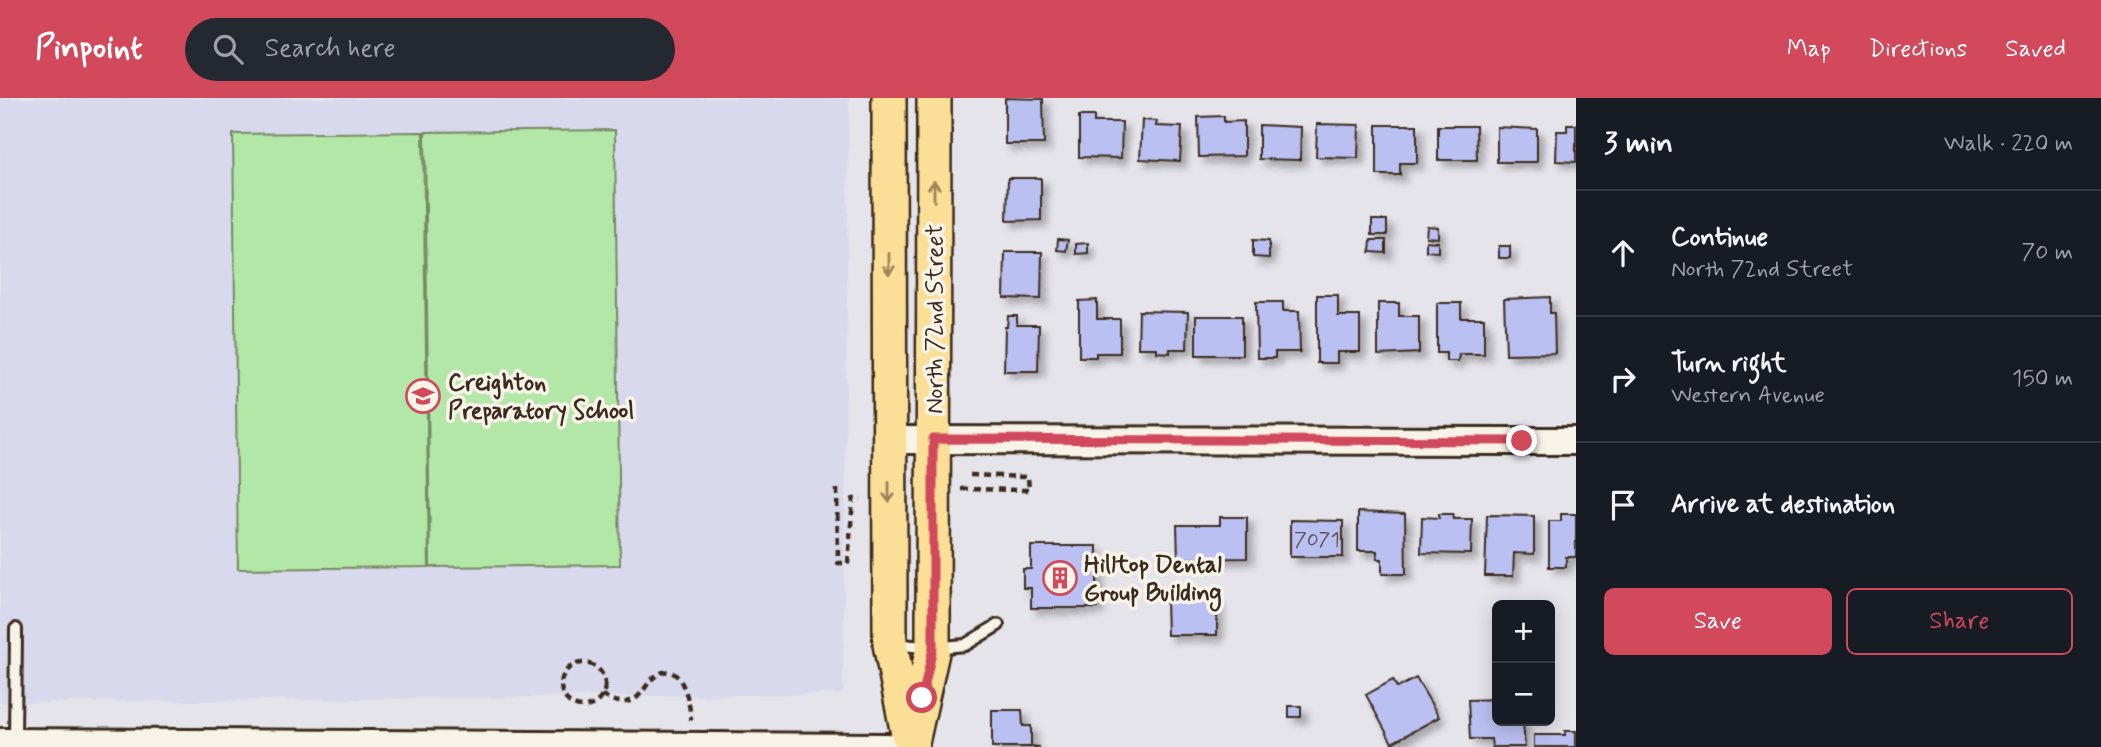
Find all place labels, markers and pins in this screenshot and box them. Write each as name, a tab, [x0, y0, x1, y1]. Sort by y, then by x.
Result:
place label: Creighton Preparatory School	[448, 368, 634, 427]
school or university icon: Creighton Preparatory School	[404, 377, 442, 415]
place label: Hilltop Dental Group Building	[1084, 550, 1222, 612]
building icon: Hilltop Dental Group Building	[1041, 559, 1079, 597]

